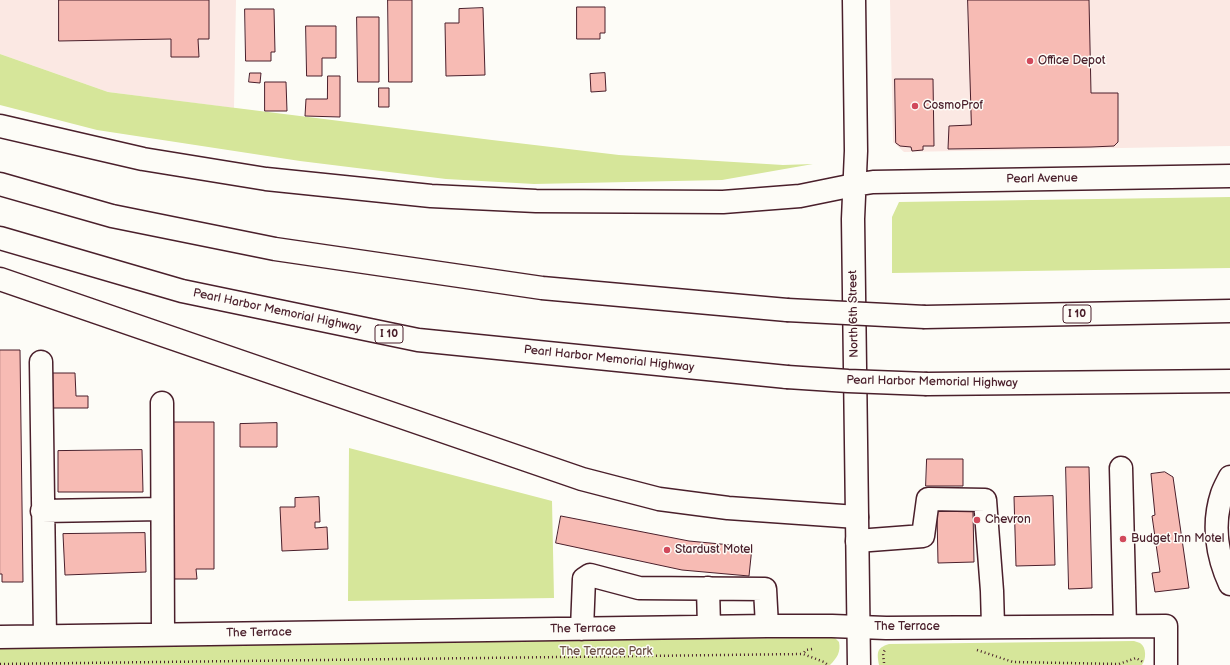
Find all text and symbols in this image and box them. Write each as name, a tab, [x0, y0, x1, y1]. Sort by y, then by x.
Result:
place label: Office Depot	[1038, 54, 1105, 68]
marker: Office Depot	[1025, 56, 1035, 66]
place label: CosmoProf	[923, 99, 983, 113]
marker: CosmoProf	[910, 101, 920, 111]
street label: Pearl Avenue	[1006, 171, 1078, 187]
street label: North 6th Street	[846, 270, 862, 358]
street label: Pearl Harbor Memorial Highway	[192, 286, 362, 336]
road number: I 10	[1063, 305, 1091, 323]
road number: I 10	[375, 325, 403, 343]
street label: Pearl Harbor Memorial Highway	[523, 343, 695, 375]
street label: Pearl Harbor Memorial Highway	[846, 373, 1018, 391]
place label: Chevron	[985, 513, 1031, 527]
marker: Chevron	[972, 515, 982, 525]
place label: Budget Inn Motel	[1131, 532, 1224, 546]
marker: Budget Inn Motel	[1118, 534, 1128, 544]
place label: Stardust Motel	[675, 543, 753, 557]
marker: Stardust Motel	[662, 545, 672, 555]
street label: The Terrace	[874, 620, 940, 634]
street label: The Terrace	[550, 621, 616, 637]
street label: The Terrace	[226, 625, 292, 641]
park label: The Terrace Park	[560, 645, 652, 659]

